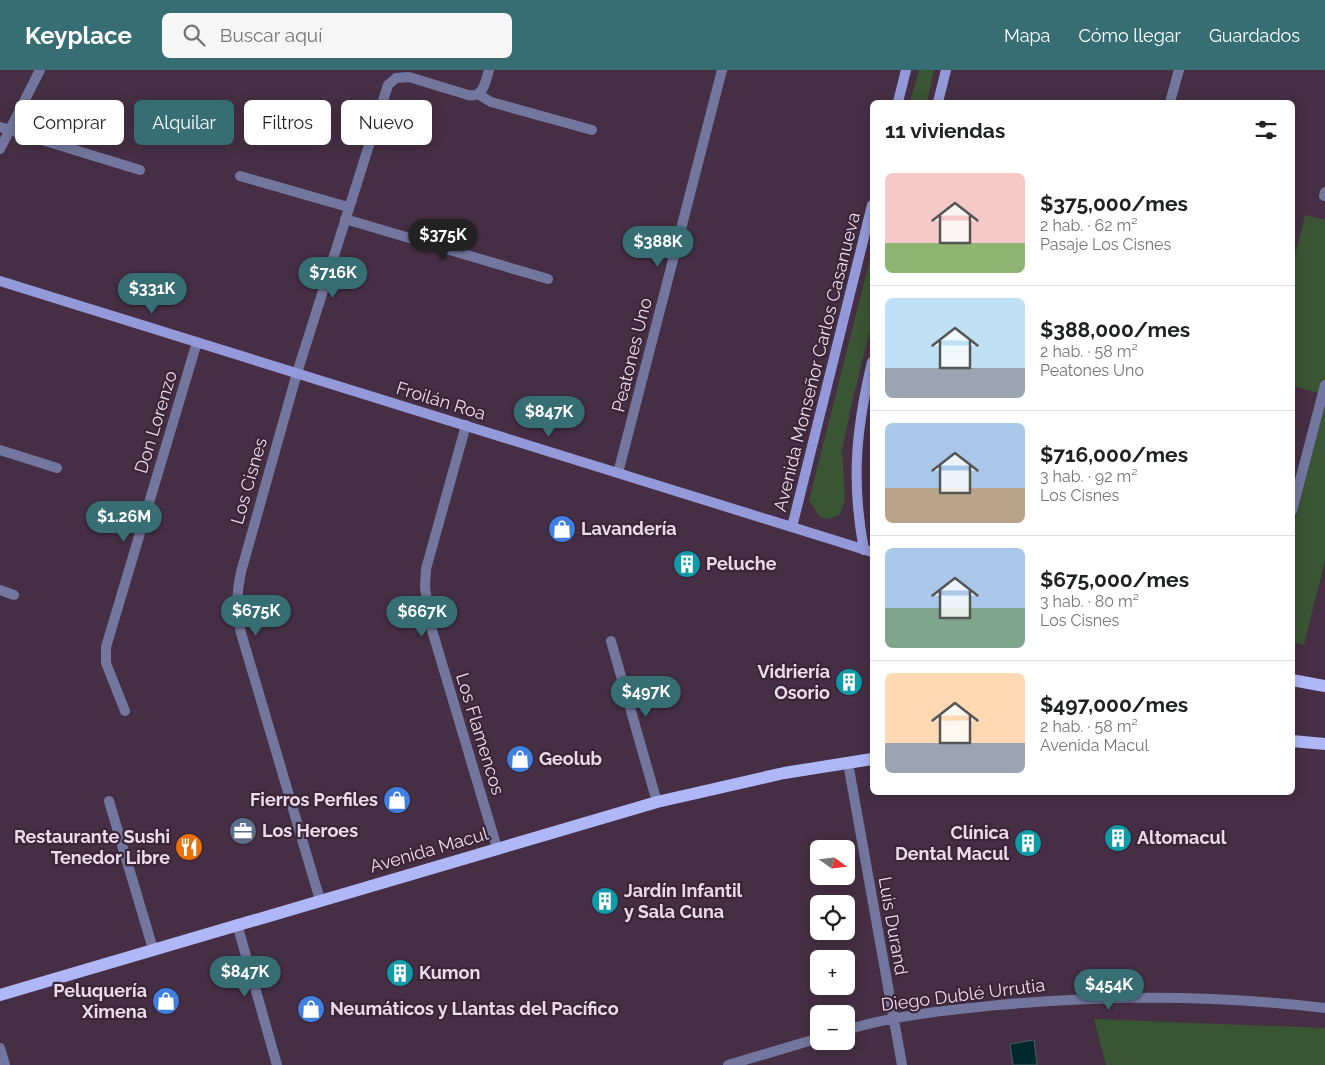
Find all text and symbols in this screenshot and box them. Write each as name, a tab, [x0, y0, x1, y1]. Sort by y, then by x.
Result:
search box	[162, 13, 512, 58]
text: Keyplace	[25, 21, 132, 50]
icon: search	[180, 21, 208, 49]
text: Buscar aquí	[220, 24, 322, 46]
text: Mapa	[1004, 25, 1050, 46]
text: Cómo llegar	[1078, 25, 1181, 46]
text: Guardados	[1209, 25, 1300, 46]
chip: Comprar	[15, 100, 124, 145]
chip: Alquilar	[134, 100, 234, 145]
chip: Filtros	[244, 100, 331, 145]
chip: Nuevo	[341, 100, 432, 145]
icon: filters	[1252, 116, 1280, 144]
text: 11 viviendas	[885, 118, 1005, 143]
text: $375,000/mes	[1040, 191, 1188, 216]
icon: home	[925, 193, 985, 253]
street label: Avenida Monseñor Carlos Casanueva	[769, 210, 864, 514]
text: 2 hab. · 62 m²	[1040, 216, 1138, 235]
pin: $375K	[408, 218, 478, 261]
text: $375K	[419, 225, 467, 244]
pin: $388K	[623, 226, 693, 268]
text: $388K	[633, 232, 683, 251]
text: Pasaje Los Cisnes	[1040, 235, 1171, 254]
pin: $716K	[298, 256, 368, 299]
text: $716K	[309, 263, 357, 282]
pin: $331K	[117, 272, 187, 315]
text: $331K	[129, 279, 175, 298]
street label: Peatones Uno	[607, 295, 656, 414]
text: $388,000/mes	[1040, 317, 1190, 342]
icon: home	[925, 318, 985, 378]
text: 2 hab. · 58 m²	[1040, 342, 1138, 361]
text: Peatones Uno	[1040, 361, 1144, 380]
street label: Don Lorenzo	[130, 368, 181, 476]
street label: Froilán Roa	[394, 377, 488, 424]
pin: $847K	[514, 396, 584, 438]
text: $847K	[525, 402, 573, 421]
street label: Los Cisnes	[226, 435, 271, 527]
text: $716,000/mes	[1040, 442, 1188, 467]
icon: home	[925, 443, 985, 503]
text: 3 hab. · 92 m²	[1040, 467, 1137, 486]
text: Los Cisnes	[1040, 486, 1119, 505]
pin: $1.26M	[83, 500, 165, 543]
text: $1.26M	[97, 507, 151, 526]
shop icon: Lavandería	[547, 514, 577, 544]
place label: Lavandería	[581, 518, 677, 539]
building icon: Peluche	[672, 549, 702, 579]
place label: Peluche	[706, 553, 777, 574]
text: $675,000/mes	[1040, 567, 1189, 592]
icon: home	[925, 568, 985, 628]
text: 3 hab. · 80 m²	[1040, 592, 1139, 611]
pin: $675K	[221, 594, 291, 637]
pin: $667K	[387, 596, 457, 638]
text: $675K	[232, 601, 280, 620]
text: $667K	[397, 602, 447, 621]
text: Los Cisnes	[1040, 611, 1119, 630]
place label: Vidriería Osorio	[757, 661, 830, 703]
building icon: Vidriería Osorio	[834, 667, 864, 697]
street label: Los Flamencos	[452, 670, 509, 798]
pin: $497K	[611, 676, 681, 718]
text: $497K	[622, 682, 670, 701]
text: $497,000/mes	[1040, 692, 1188, 717]
icon: home	[925, 693, 985, 753]
text: 2 hab. · 58 m²	[1040, 717, 1138, 736]
text: Avenida Macul	[1040, 736, 1149, 755]
shop icon: Geolub	[505, 744, 535, 774]
place label: Geolub	[539, 748, 602, 769]
shop icon: Fierros Perfiles	[382, 785, 412, 815]
place label: Fierros Perfiles	[250, 789, 378, 810]
office icon: Los Heroes	[228, 816, 258, 846]
place label: Los Heroes	[262, 820, 358, 841]
place label: Clínica Dental Macul	[895, 822, 1009, 864]
street label: Avenida Macul	[367, 823, 491, 876]
building icon: Altomacul	[1103, 823, 1133, 853]
place label: Restaurante Sushi Tenedor Libre	[14, 826, 170, 868]
place label: Altomacul	[1137, 827, 1227, 848]
building icon: Clínica Dental Macul	[1013, 828, 1043, 858]
restaurant icon: Restaurante Sushi Tenedor Libre	[174, 832, 204, 862]
north arrow	[810, 840, 855, 885]
map controls	[810, 840, 855, 1050]
street label: Luis Durand	[874, 875, 912, 977]
place label: Jardín Infantil y Sala Cuna	[624, 880, 742, 922]
building icon: Jardín Infantil y Sala Cuna	[590, 886, 620, 916]
button: locate	[810, 895, 855, 940]
button: +	[810, 950, 855, 995]
pin: $847K	[210, 956, 280, 998]
building icon: Kumon	[385, 958, 415, 988]
text: $847K	[221, 962, 269, 981]
place label: Kumon	[419, 962, 480, 983]
pin: $454K	[1074, 968, 1144, 1011]
street label: Diego Dublé Urrutia	[880, 974, 1046, 1015]
text: $454K	[1085, 975, 1133, 994]
place label: Peluquería Ximena	[53, 980, 147, 1022]
shop icon: Peluquería Ximena	[151, 986, 181, 1016]
shop icon: Neumáticos y Llantas del Pacífico	[296, 994, 326, 1024]
place label: Neumáticos y Llantas del Pacífico	[330, 998, 619, 1019]
button: −	[810, 1005, 855, 1050]

